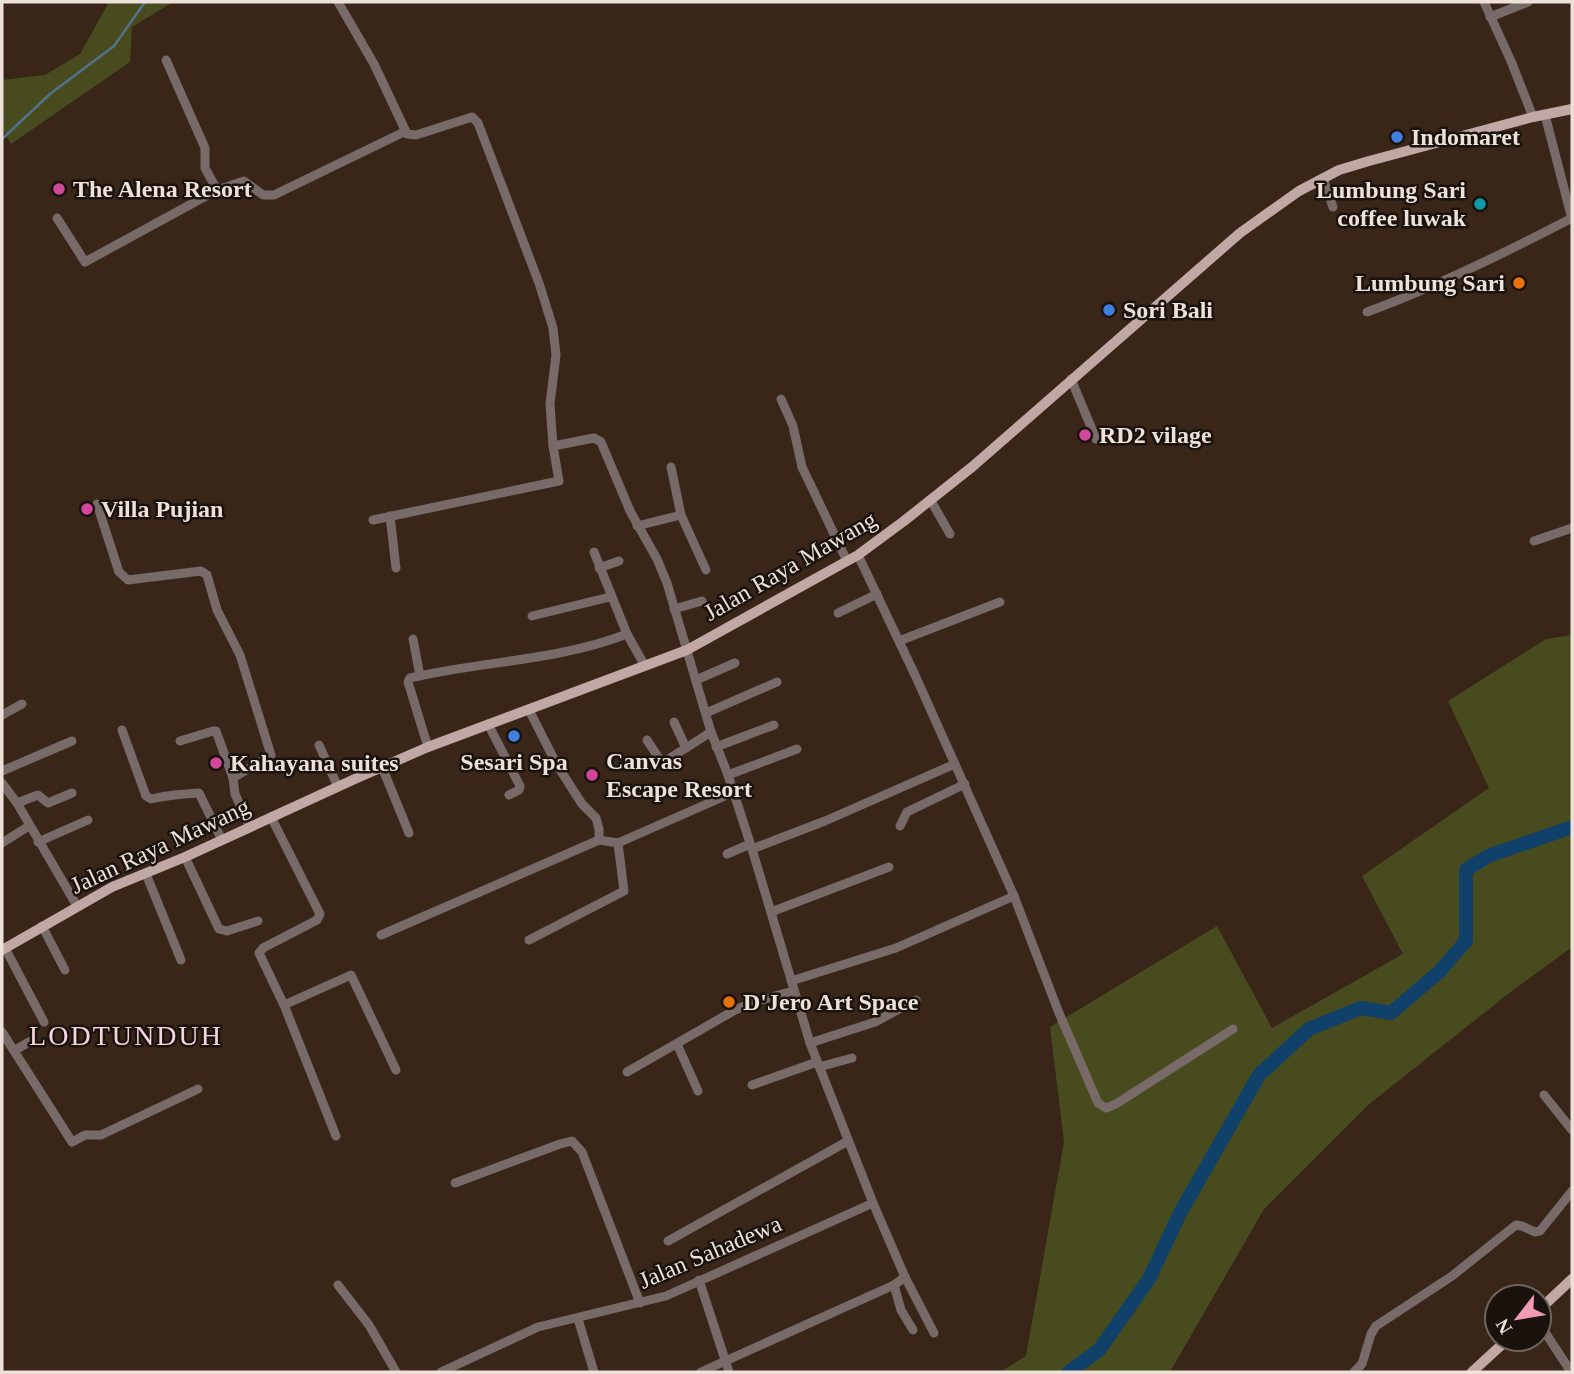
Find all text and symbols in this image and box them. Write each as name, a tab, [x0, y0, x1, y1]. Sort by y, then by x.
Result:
place label: Indomaret	[1411, 124, 1520, 150]
marker: Indomaret	[1389, 129, 1405, 145]
place label: The Alena Resort	[73, 176, 252, 202]
place label: Lumbung Sari coffee luwak	[1316, 177, 1467, 231]
marker: The Alena Resort	[51, 181, 67, 197]
marker: Lumbung Sari coffee luwak	[1472, 196, 1488, 212]
place label: Lumbung Sari	[1355, 270, 1505, 296]
marker: Lumbung Sari	[1511, 275, 1527, 291]
place label: Sori Bali	[1123, 297, 1213, 323]
marker: Sori Bali	[1101, 302, 1117, 318]
place label: RD2 vilage	[1099, 422, 1212, 448]
marker: RD2 vilage	[1077, 427, 1093, 443]
place label: Villa Pujian	[101, 496, 223, 522]
marker: Villa Pujian	[79, 501, 95, 517]
street label: Jalan Raya Mawang	[699, 506, 881, 626]
marker: Sesari Spa	[506, 728, 522, 744]
place label: Canvas Escape Resort	[606, 748, 752, 802]
place label: Sesari Spa	[460, 749, 568, 775]
place label: Kahayana suites	[230, 750, 399, 776]
marker: Kahayana suites	[208, 755, 224, 771]
marker: Canvas Escape Resort	[584, 767, 600, 783]
street label: Jalan Raya Mawang	[66, 793, 254, 899]
place label: D'Jero Art Space	[743, 989, 919, 1015]
marker: D'Jero Art Space	[721, 994, 737, 1010]
district label: LODTUNDUH	[29, 1020, 223, 1051]
street label: Jalan Sahadewa	[635, 1210, 786, 1294]
north arrow	[1483, 1283, 1553, 1353]
text: N	[1491, 1315, 1516, 1338]

